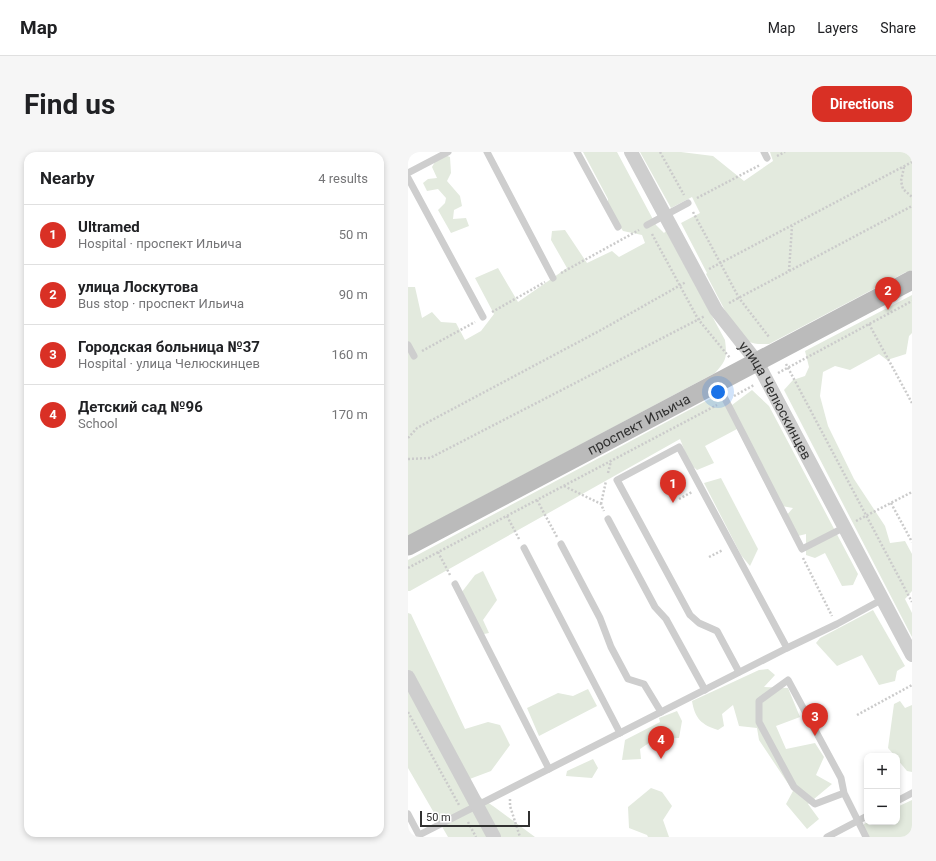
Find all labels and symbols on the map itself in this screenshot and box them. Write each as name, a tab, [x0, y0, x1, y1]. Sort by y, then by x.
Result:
pin: 2	[875, 277, 901, 310]
street label: улица Челюскинцев	[736, 338, 815, 462]
your location	[708, 382, 728, 402]
street label: проспект Ильича	[585, 391, 693, 458]
pin: 1	[660, 470, 686, 503]
pin: 3	[802, 703, 828, 736]
pin: 4	[648, 726, 674, 759]
scale bar	[420, 809, 530, 828]

